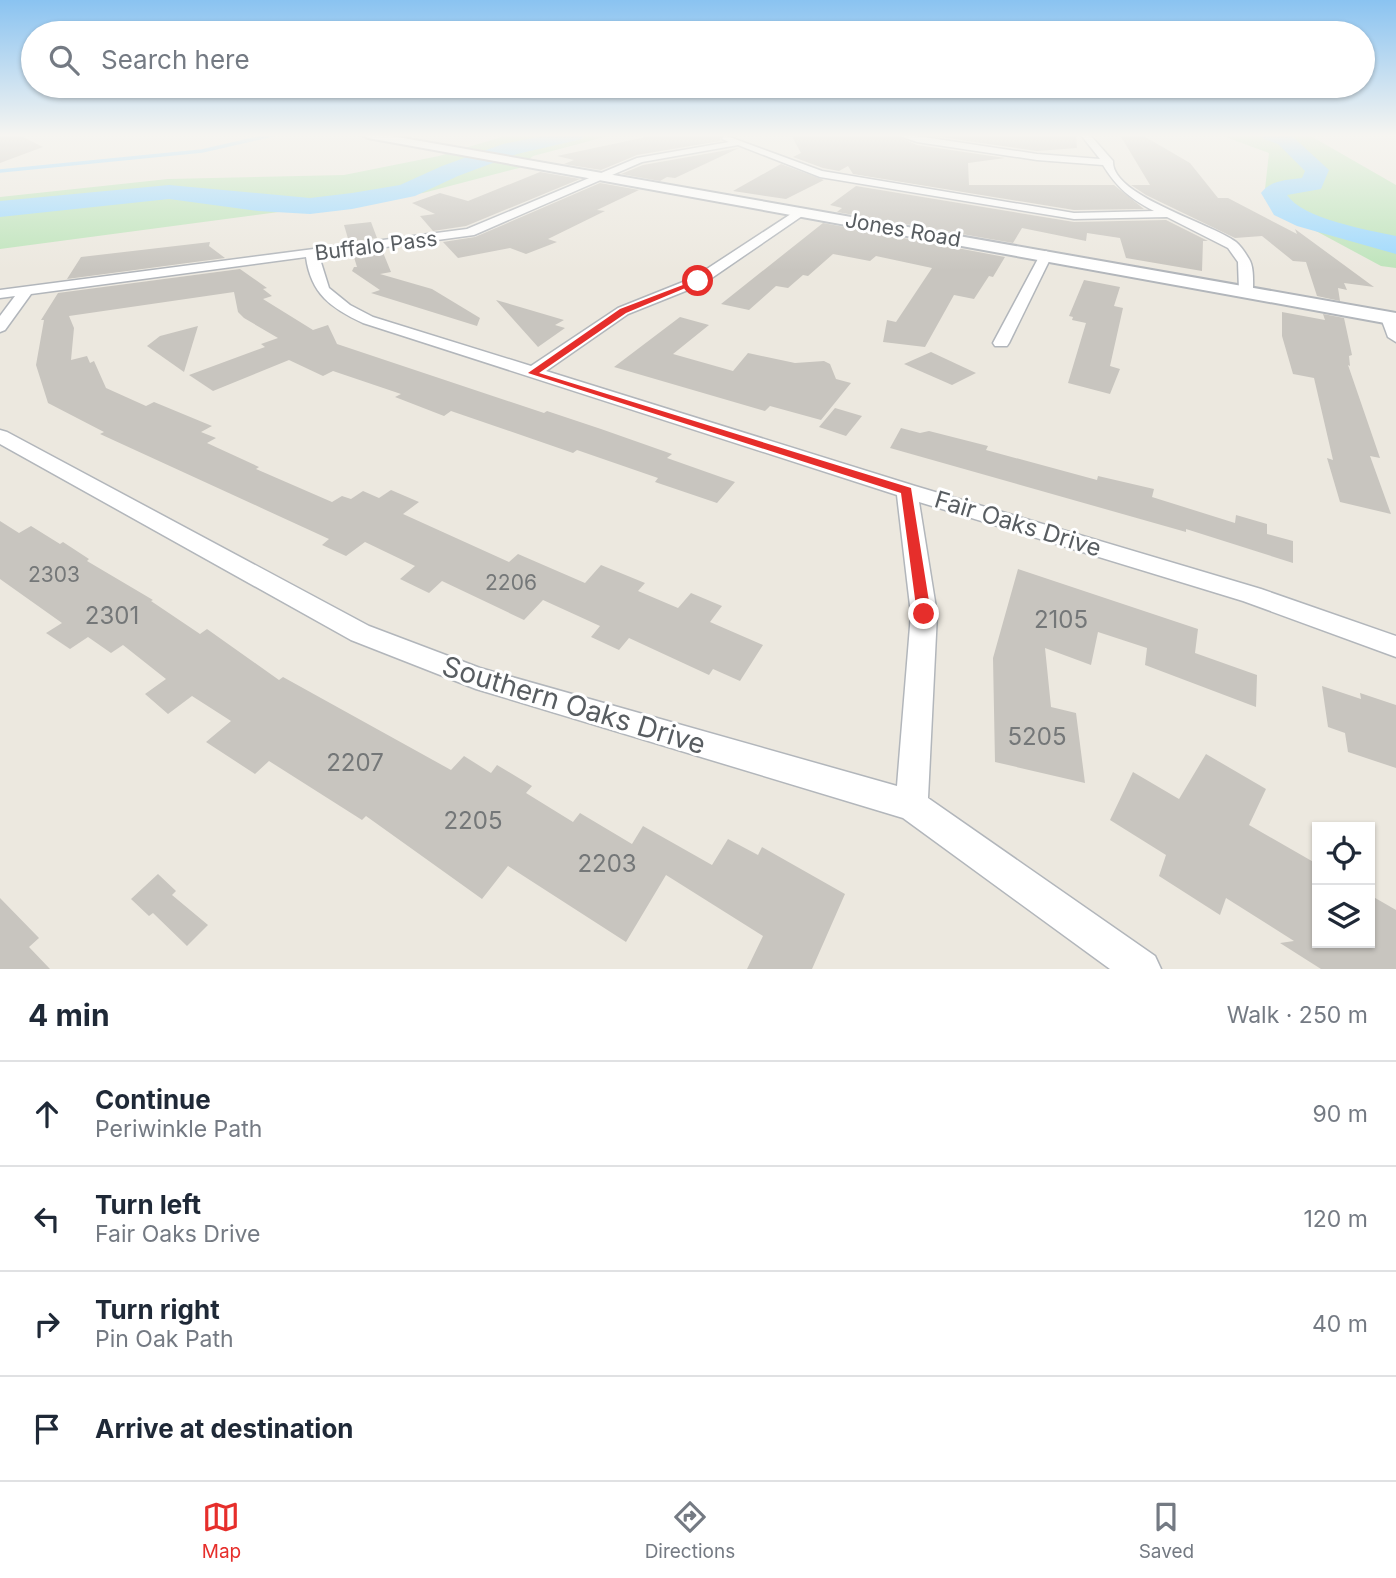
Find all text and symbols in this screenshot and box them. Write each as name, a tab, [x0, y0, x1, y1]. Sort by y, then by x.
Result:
search box	[21, 21, 1375, 98]
icon: search	[45, 41, 83, 79]
text: Search here	[101, 44, 250, 75]
street label: Jones Road	[843, 207, 963, 252]
street label: Buffalo Pass	[313, 226, 439, 265]
route start	[682, 265, 713, 296]
street label: Fair Oaks Drive	[931, 484, 1105, 563]
house number: 2303	[28, 562, 80, 587]
house number: 2206	[485, 570, 537, 595]
route end	[908, 598, 939, 629]
house number: 2301	[85, 601, 139, 630]
house number: 2105	[1034, 605, 1088, 634]
street label: Southern Oaks Drive	[438, 649, 710, 761]
house number: 5205	[1008, 722, 1066, 751]
house number: 2207	[326, 748, 384, 777]
house number: 2205	[443, 806, 503, 835]
map controls	[1312, 822, 1375, 948]
button: locate	[1312, 822, 1375, 885]
house number: 2203	[577, 849, 637, 878]
button: layers	[1312, 885, 1375, 948]
text: 4 min	[28, 997, 110, 1033]
text: Walk · 250 m	[1227, 1001, 1368, 1029]
text: Continue	[95, 1084, 211, 1115]
icon: ahead	[28, 1095, 66, 1133]
text: 90 m	[1313, 1100, 1368, 1128]
text: Periwinkle Path	[95, 1115, 262, 1143]
text: Turn left	[95, 1189, 201, 1220]
icon: left	[28, 1200, 66, 1238]
text: 120 m	[1303, 1205, 1368, 1233]
text: Fair Oaks Drive	[95, 1220, 260, 1248]
text: Turn right	[95, 1294, 220, 1325]
icon: right	[28, 1305, 66, 1343]
text: 40 m	[1312, 1310, 1368, 1338]
text: Pin Oak Path	[95, 1325, 234, 1353]
icon: arrive	[28, 1410, 66, 1448]
text: Arrive at destination	[95, 1413, 354, 1444]
tab: Map	[202, 1498, 241, 1563]
tab: Directions	[645, 1498, 735, 1563]
tab: Saved	[1139, 1498, 1194, 1563]

